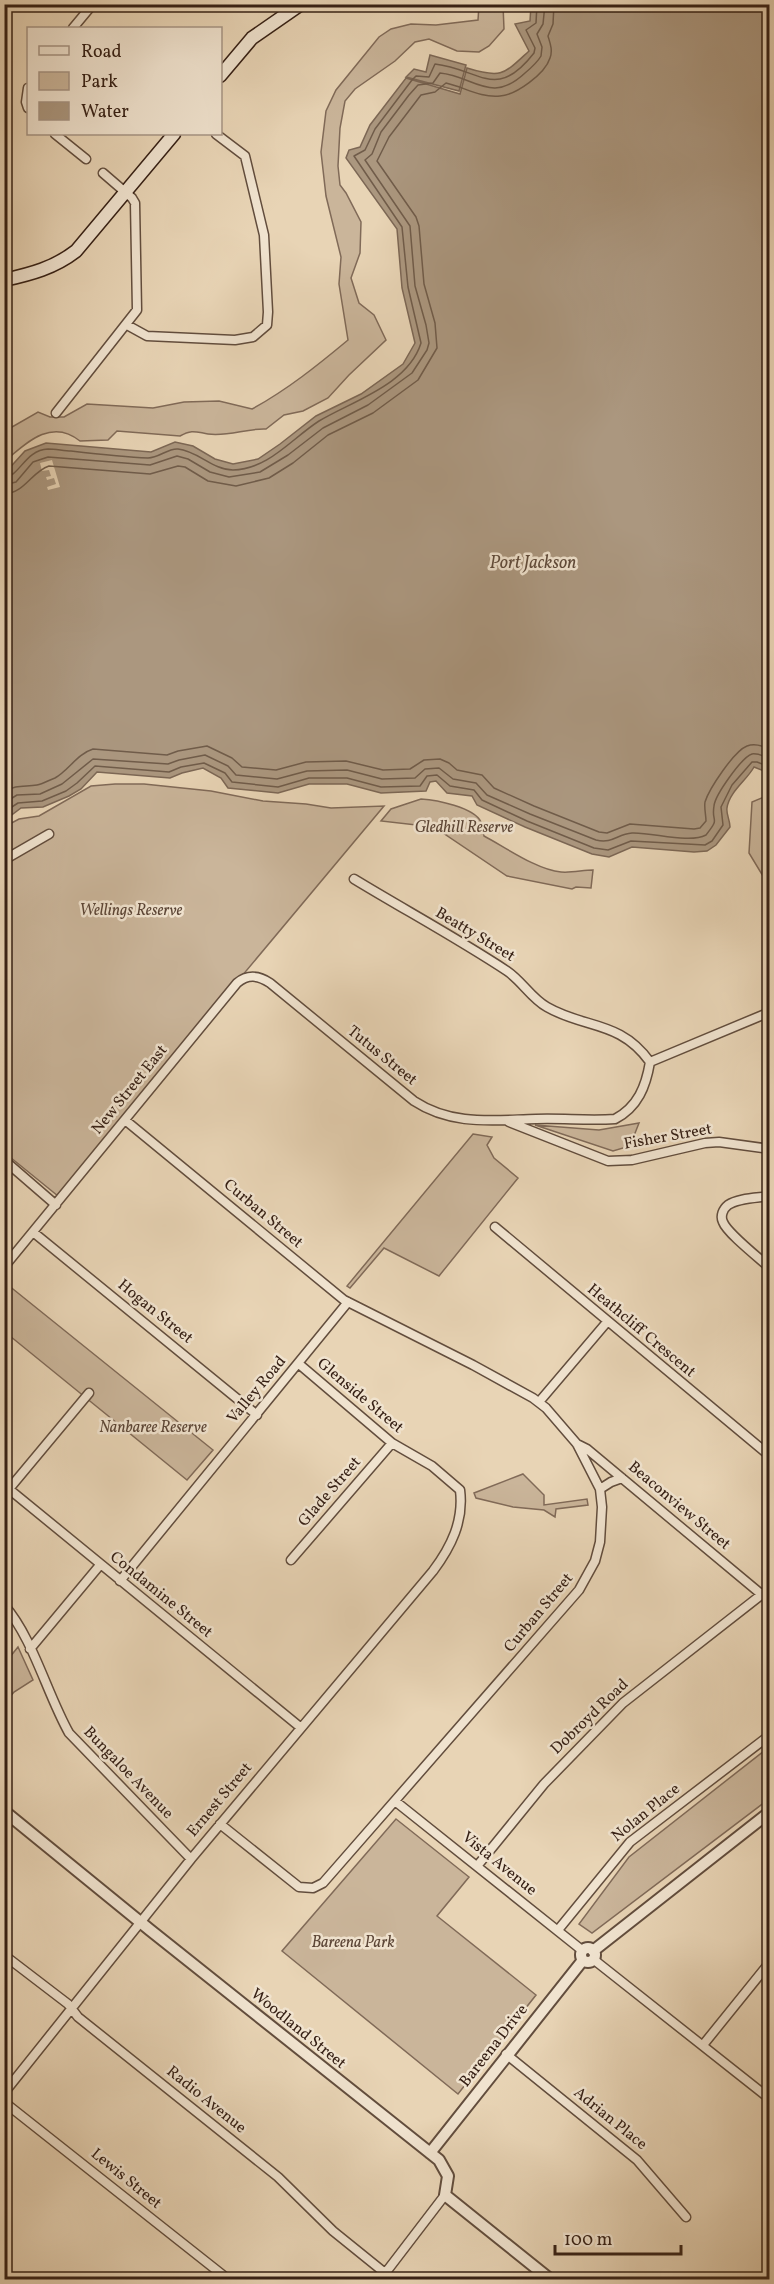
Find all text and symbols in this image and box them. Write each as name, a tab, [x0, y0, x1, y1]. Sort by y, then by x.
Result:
legend	[27, 27, 222, 135]
text: Road	[81, 40, 122, 65]
text: Park	[81, 70, 118, 95]
text: Water	[81, 100, 129, 125]
water label: Port Jackson	[490, 551, 576, 576]
park label: Gledhill Reserve	[415, 817, 513, 839]
park label: Wellings Reserve	[80, 900, 183, 922]
street label: Beatty Street	[431, 902, 519, 968]
street label: Tutus Street	[342, 1021, 422, 1091]
street label: New Street East	[87, 1040, 173, 1140]
street label: Fisher Street	[622, 1118, 714, 1156]
street label: Curban Street	[219, 1174, 308, 1254]
street label: Hogan Street	[113, 1275, 198, 1350]
street label: Heathcliff Crescent	[582, 1279, 700, 1383]
street label: Valley Road	[222, 1352, 292, 1428]
street label: Glenside Street	[312, 1353, 408, 1439]
park label: Nanbaree Reserve	[99, 1417, 207, 1439]
street label: Glade Street	[293, 1452, 367, 1532]
street label: Beaconview Street	[623, 1456, 735, 1556]
street label: Condamine Street	[105, 1547, 217, 1644]
street label: Curban Street	[499, 1568, 579, 1657]
street label: Dobroyd Road	[546, 1674, 634, 1760]
street label: Bungaloe Avenue	[78, 1722, 178, 1824]
street label: Ernest Street	[182, 1758, 258, 1842]
street label: Nolan Place	[607, 1778, 685, 1848]
street label: Vista Avenue	[457, 1827, 541, 1901]
park label: Bareena Park	[311, 1932, 395, 1954]
street label: Woodland Street	[246, 1984, 351, 2075]
street label: Bareena Drive	[455, 2000, 533, 2092]
street label: Radio Avenue	[161, 2061, 251, 2139]
street label: Adrian Place	[568, 2082, 652, 2156]
street label: Lewis Street	[86, 2144, 166, 2215]
scale bar	[555, 2218, 681, 2256]
text: 100 m	[564, 2228, 613, 2253]

